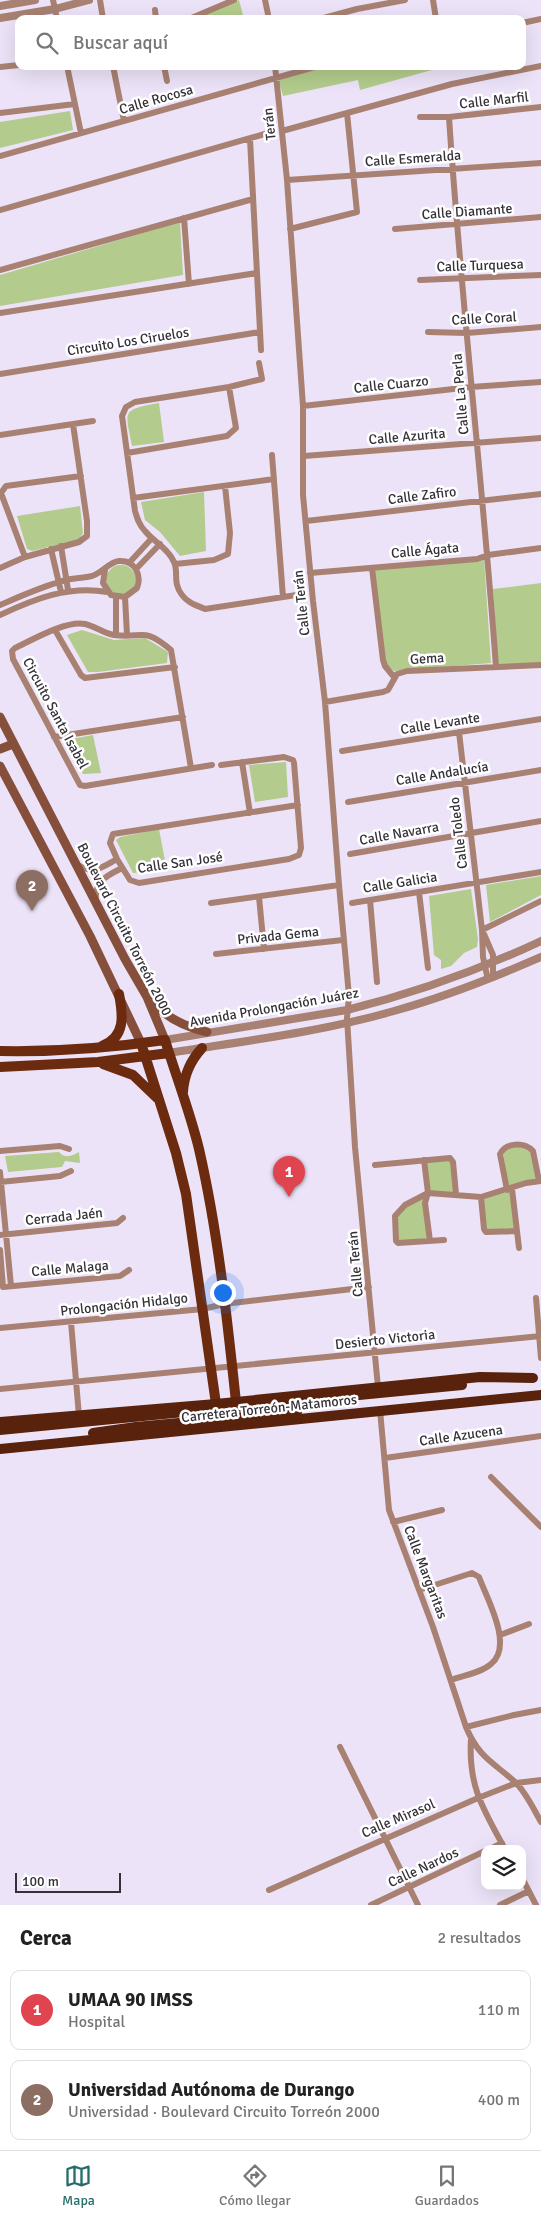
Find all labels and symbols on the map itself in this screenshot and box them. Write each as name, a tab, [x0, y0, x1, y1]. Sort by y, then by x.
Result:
street label: Calle Rocosa	[117, 81, 195, 118]
street label: Calle Marfil	[459, 88, 530, 113]
street label: Terán	[259, 107, 280, 141]
street label: Calle Esmeralda	[364, 147, 462, 170]
street label: Calle Diamante	[421, 200, 513, 223]
street label: Calle Turquesa	[436, 255, 524, 276]
street label: Calle Coral	[451, 308, 517, 329]
street label: Circuito Los Ciruelos	[66, 323, 190, 360]
street label: Calle La Perla	[448, 352, 473, 435]
street label: Calle Cuarzo	[353, 372, 429, 397]
street label: Calle Azurita	[368, 425, 446, 448]
street label: Calle Zafiro	[387, 483, 457, 508]
street label: Calle Ágata	[390, 539, 460, 562]
street label: Calle Terán	[290, 569, 313, 637]
street label: Gema	[409, 649, 445, 668]
street label: Circuito Santa Isabel	[19, 655, 92, 772]
street label: Calle Levante	[399, 709, 481, 738]
street label: Calle Andalucía	[395, 758, 490, 789]
street label: Calle Toledo	[446, 796, 471, 870]
street label: Calle Navarra	[358, 818, 440, 849]
street label: Boulevard Circuito Torreón 2000	[73, 840, 176, 1018]
street label: Calle San José	[136, 848, 224, 877]
street label: Calle Galicia	[362, 868, 438, 897]
pin: 2	[16, 870, 48, 911]
street label: Privada Gema	[236, 923, 320, 948]
street label: Avenida Prolongación Juárez	[188, 984, 360, 1031]
pin: 1	[273, 1156, 305, 1197]
street label: Cerrada Jaén	[24, 1204, 104, 1229]
street label: Calle Terán	[344, 1230, 367, 1298]
street label: Calle Malaga	[31, 1257, 109, 1280]
your location	[210, 1280, 236, 1306]
street label: Prolongación Hidalgo	[59, 1289, 189, 1320]
street label: Desierto Victoria	[334, 1326, 436, 1353]
street label: Carretera Torreón-Matamoros	[180, 1391, 358, 1426]
street label: Calle Azucena	[418, 1421, 504, 1450]
street label: Calle Margaritas	[400, 1523, 451, 1621]
street label: Calle Mirasol	[359, 1795, 438, 1842]
street label: Calle Nardos	[385, 1844, 461, 1891]
scale bar	[15, 1870, 121, 1893]

